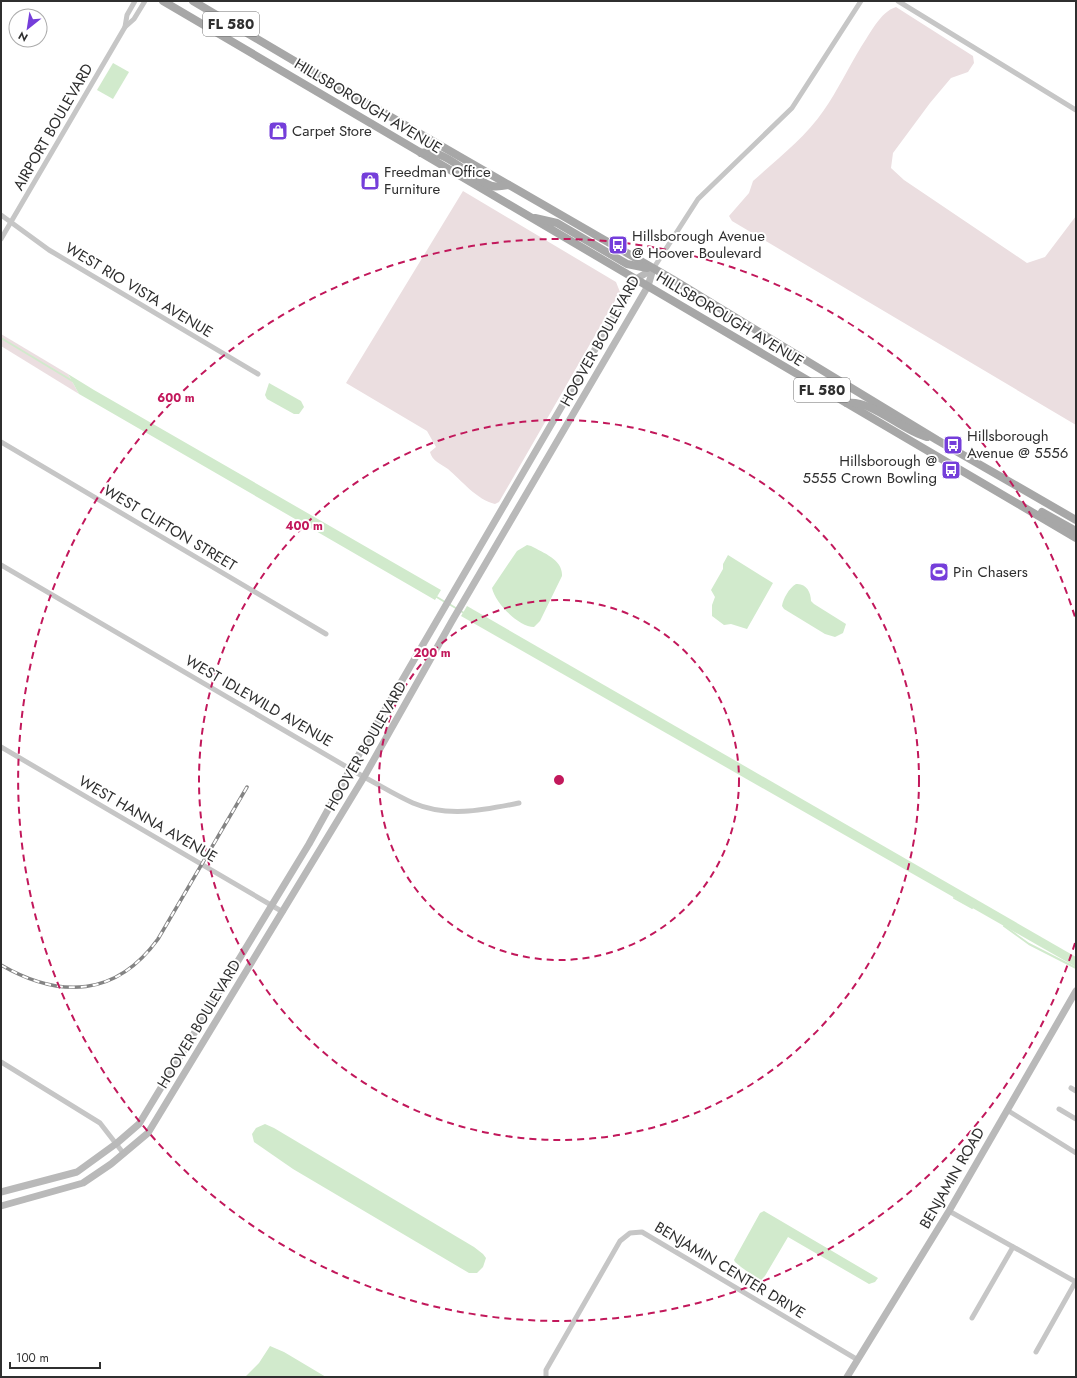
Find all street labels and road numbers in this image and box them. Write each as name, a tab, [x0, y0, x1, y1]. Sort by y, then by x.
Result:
road number: FL 580	[203, 12, 259, 36]
street label: HILLSBOROUGH AVENUE	[290, 53, 446, 159]
street label: AIRPORT BOULEVARD	[8, 59, 98, 195]
street label: WEST RIO VISTA AVENUE	[61, 237, 217, 343]
street label: HILLSBOROUGH AVENUE	[652, 266, 808, 372]
street label: HOOVER BOULEVARD	[555, 272, 645, 410]
road number: FL 580	[794, 378, 850, 402]
street label: WEST CLIFTON STREET	[99, 479, 241, 577]
street label: WEST IDLEWILD AVENUE	[181, 650, 337, 752]
street label: HOOVER BOULEVARD	[320, 677, 412, 815]
street label: WEST HANNA AVENUE	[75, 770, 221, 868]
street label: HOOVER BOULEVARD	[152, 956, 246, 1092]
street label: BENJAMIN ROAD	[914, 1123, 990, 1233]
street label: BENJAMIN CENTER DRIVE	[650, 1216, 810, 1324]

